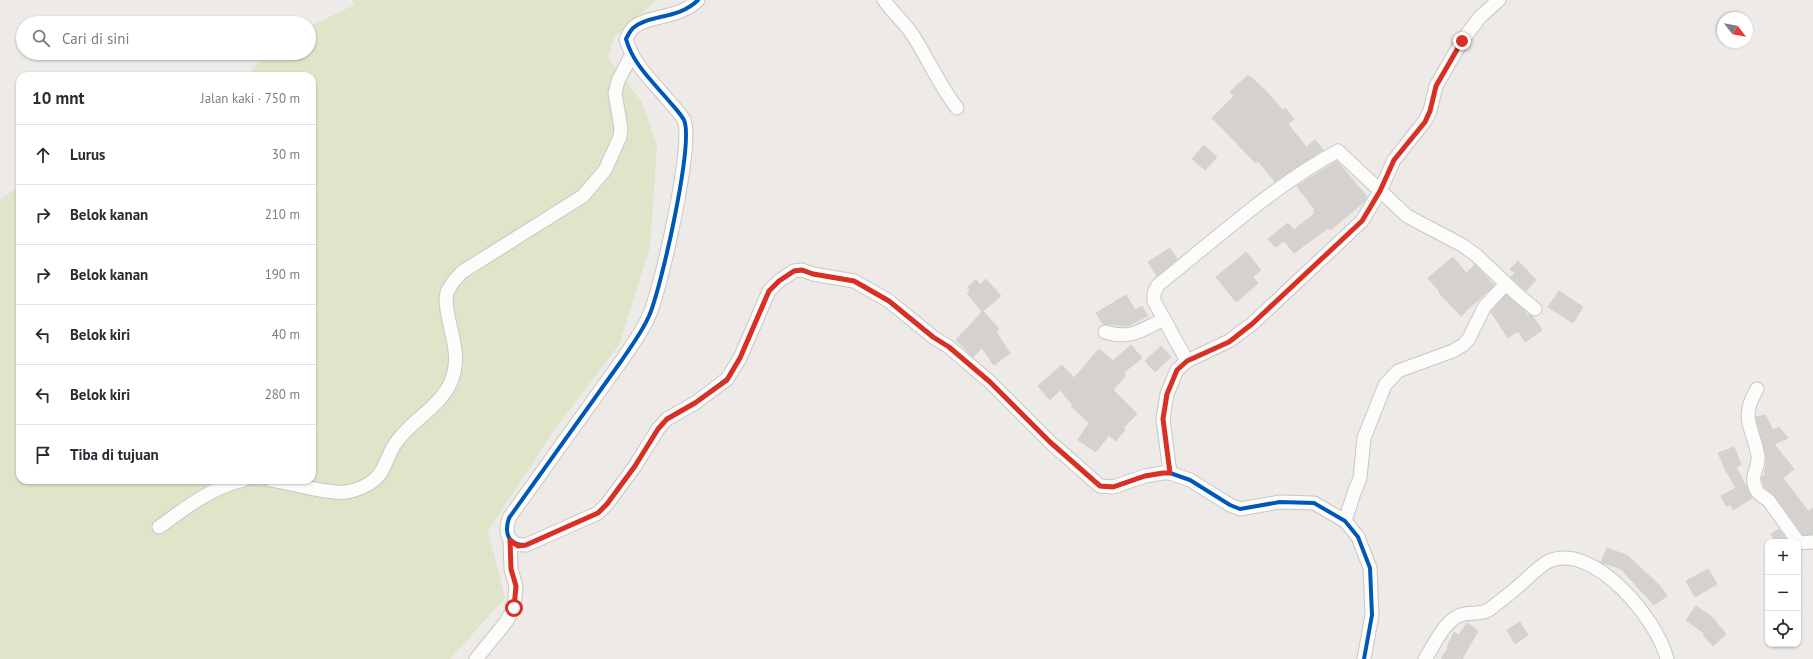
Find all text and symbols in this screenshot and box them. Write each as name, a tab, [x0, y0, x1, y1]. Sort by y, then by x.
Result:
north arrow	[1717, 12, 1753, 48]
search box	[16, 16, 316, 60]
icon: search	[30, 27, 52, 49]
text: Cari di sini	[62, 29, 130, 48]
route end	[1453, 32, 1471, 50]
text: 10 mnt	[32, 87, 84, 109]
text: Jalan kaki · 750 m	[201, 90, 300, 107]
icon: ahead	[32, 144, 54, 166]
text: Lurus	[70, 145, 105, 164]
text: 30 m	[272, 146, 300, 163]
icon: right	[32, 204, 54, 226]
text: Belok kanan	[70, 205, 148, 224]
text: 210 m	[265, 206, 300, 223]
icon: right	[32, 264, 54, 286]
text: Belok kanan	[70, 265, 148, 284]
text: 190 m	[265, 266, 300, 283]
icon: left	[32, 324, 54, 346]
text: Belok kiri	[70, 325, 130, 344]
text: 40 m	[272, 326, 300, 343]
icon: left	[32, 384, 54, 406]
text: Belok kiri	[70, 385, 130, 404]
text: 280 m	[265, 386, 300, 403]
icon: arrive	[32, 444, 54, 466]
text: Tiba di tujuan	[70, 445, 159, 464]
map controls	[1765, 539, 1801, 647]
button: +	[1765, 539, 1801, 575]
button: −	[1765, 575, 1801, 611]
route start	[505, 599, 523, 617]
button: locate	[1765, 611, 1801, 647]

